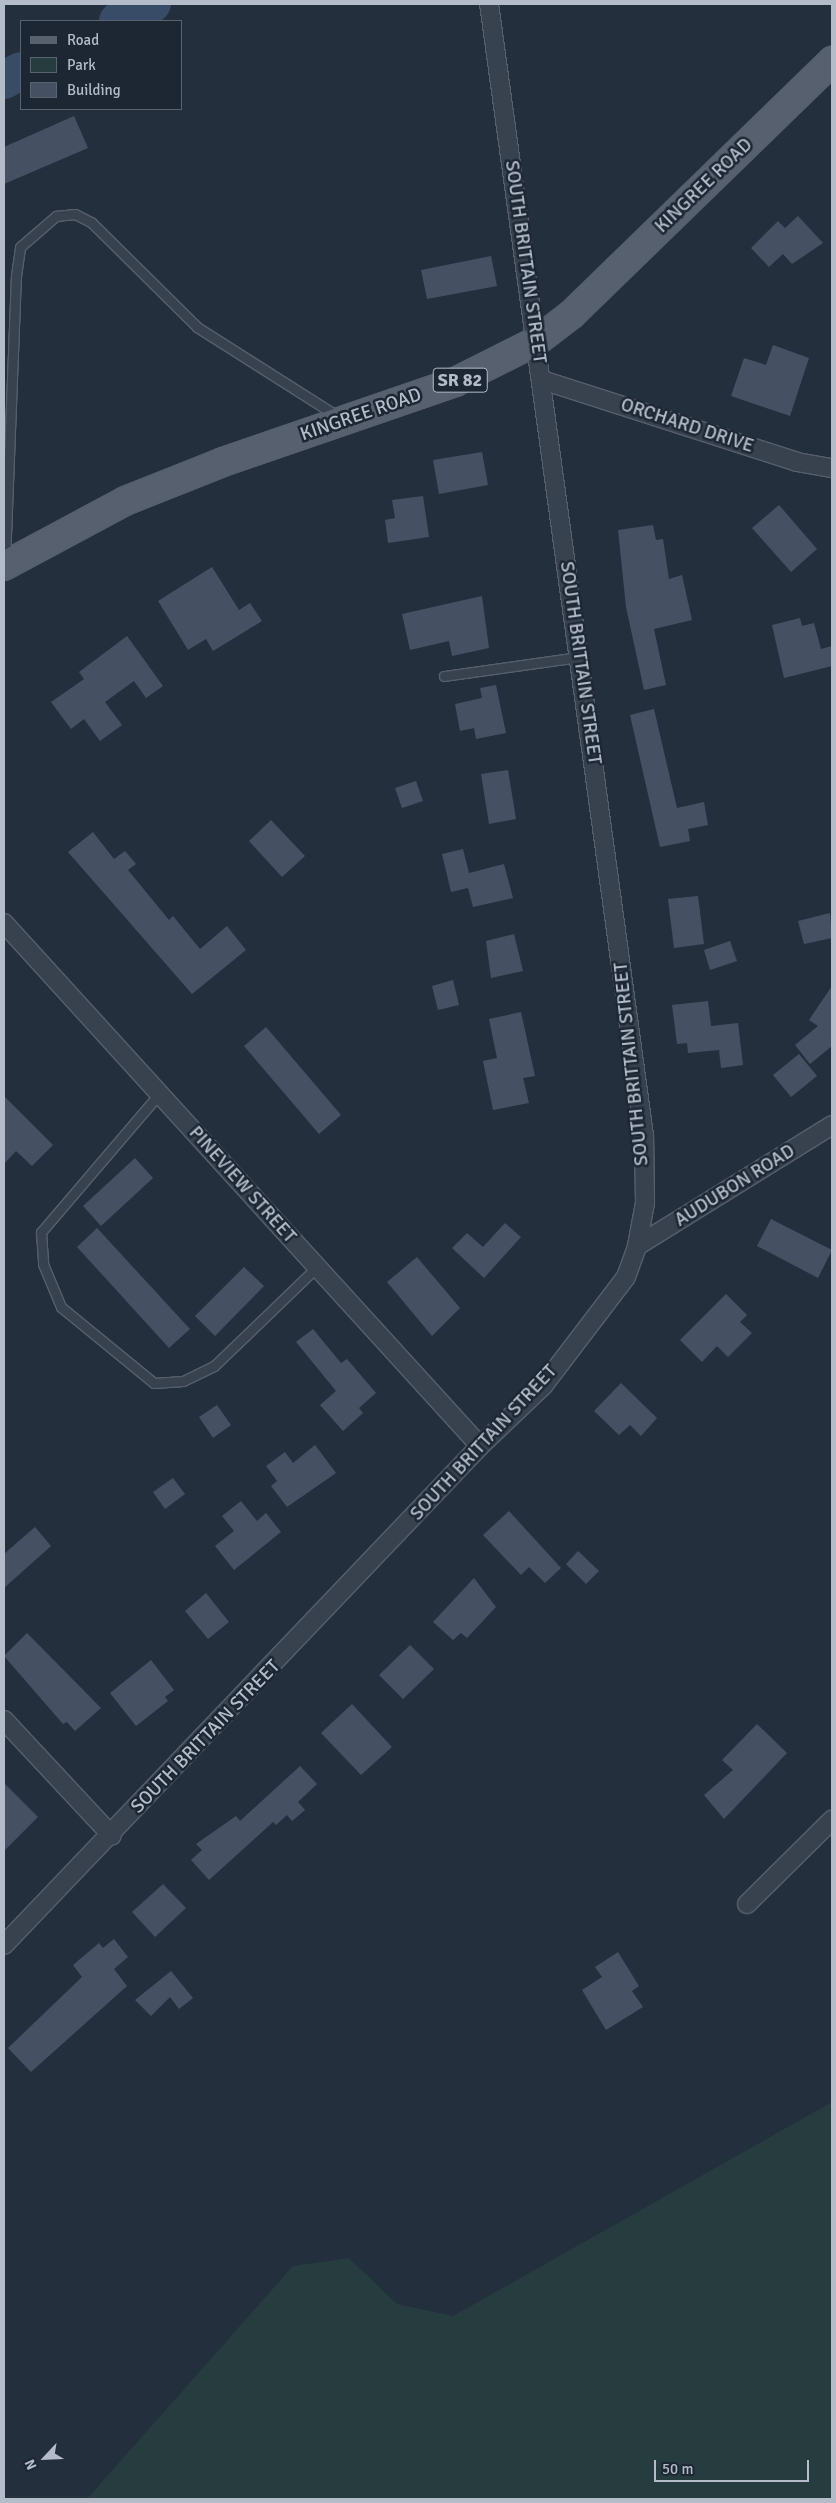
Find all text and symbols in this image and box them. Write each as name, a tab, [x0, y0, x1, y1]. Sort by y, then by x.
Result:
legend	[20, 20, 182, 110]
text: Road	[67, 31, 99, 49]
text: Park	[67, 56, 96, 74]
text: Building	[67, 81, 121, 99]
street label: KINGREE ROAD	[651, 134, 757, 238]
street label: SOUTH BRITTAIN STREET	[499, 159, 551, 365]
road number: SR 82	[432, 364, 488, 396]
street label: KINGREE ROAD	[298, 384, 424, 446]
street label: ORCHARD DRIVE	[618, 394, 756, 458]
street label: SOUTH BRITTAIN STREET	[554, 560, 606, 766]
street label: SOUTH BRITTAIN STREET	[610, 961, 654, 1167]
street label: PINEVIEW STREET	[184, 1122, 300, 1248]
street label: AUDUBON ROAD	[671, 1140, 799, 1232]
street label: SOUTH BRITTAIN STREET	[406, 1360, 562, 1526]
street label: SOUTH BRITTAIN STREET	[127, 1656, 285, 1818]
north arrow	[20, 2433, 70, 2483]
scale bar	[656, 2450, 811, 2482]
text: N	[21, 2457, 41, 2473]
text: 50 m	[662, 2460, 693, 2478]

